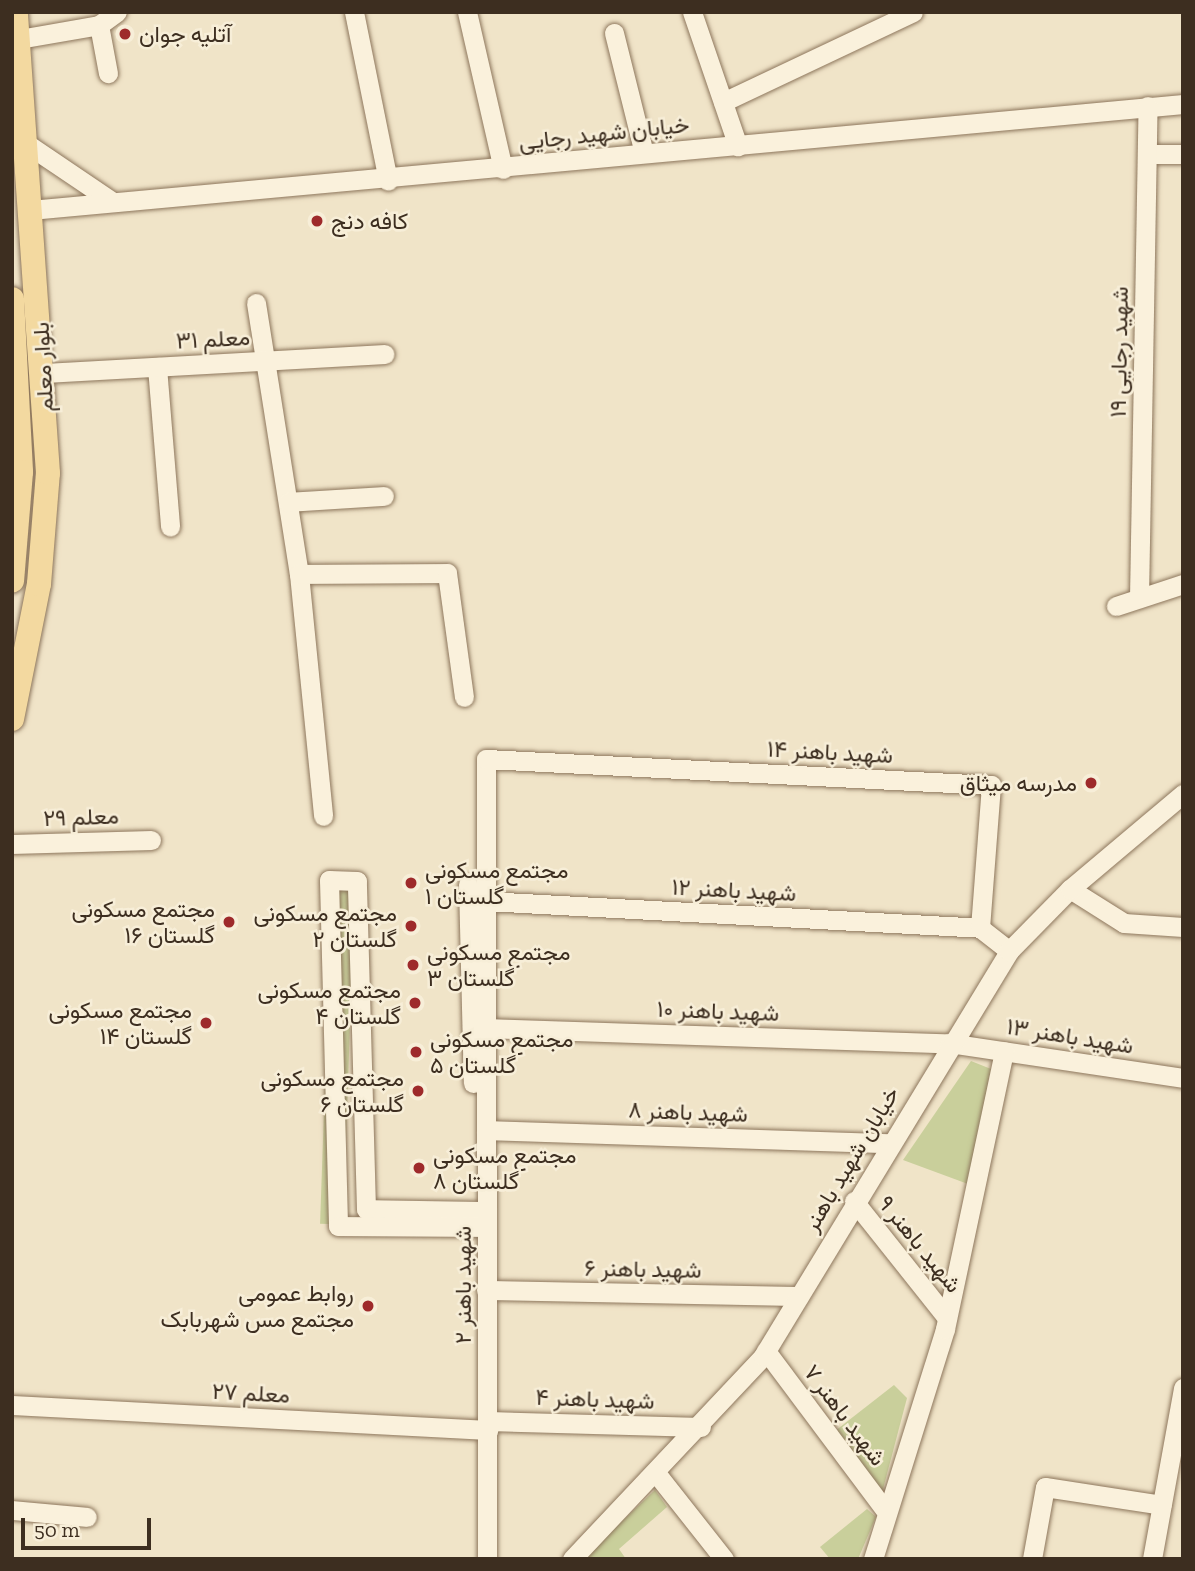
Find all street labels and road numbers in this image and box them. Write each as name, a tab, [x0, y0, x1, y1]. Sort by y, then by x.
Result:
street label: خیابان شهید رجایی	[517, 110, 691, 156]
street label: شهید رجایی ۱۹	[1104, 286, 1134, 418]
street label: بلوار معلم	[27, 321, 59, 413]
street label: معلم ۳۱	[175, 323, 251, 355]
street label: شهید باهنر ۱۴	[766, 735, 894, 769]
street label: معلم ۲۹	[43, 802, 119, 832]
street label: شهید باهنر ۱۲	[671, 873, 797, 907]
street label: شهید باهنر ۱۰	[656, 995, 780, 1027]
street label: شهید باهنر ۱۳	[1005, 1012, 1135, 1060]
street label: خیابان شهید باهنر	[797, 1082, 905, 1236]
street label: شهید باهنر ۸	[628, 1096, 748, 1128]
street label: شهید باهنر ۹	[872, 1190, 968, 1298]
street label: شهید باهنر ۲	[449, 1226, 477, 1344]
street label: شهید باهنر ۶	[584, 1254, 702, 1284]
street label: شهید باهنر ۷	[798, 1359, 892, 1471]
street label: معلم ۲۷	[211, 1377, 291, 1409]
street label: شهید باهنر ۴	[535, 1383, 655, 1415]

